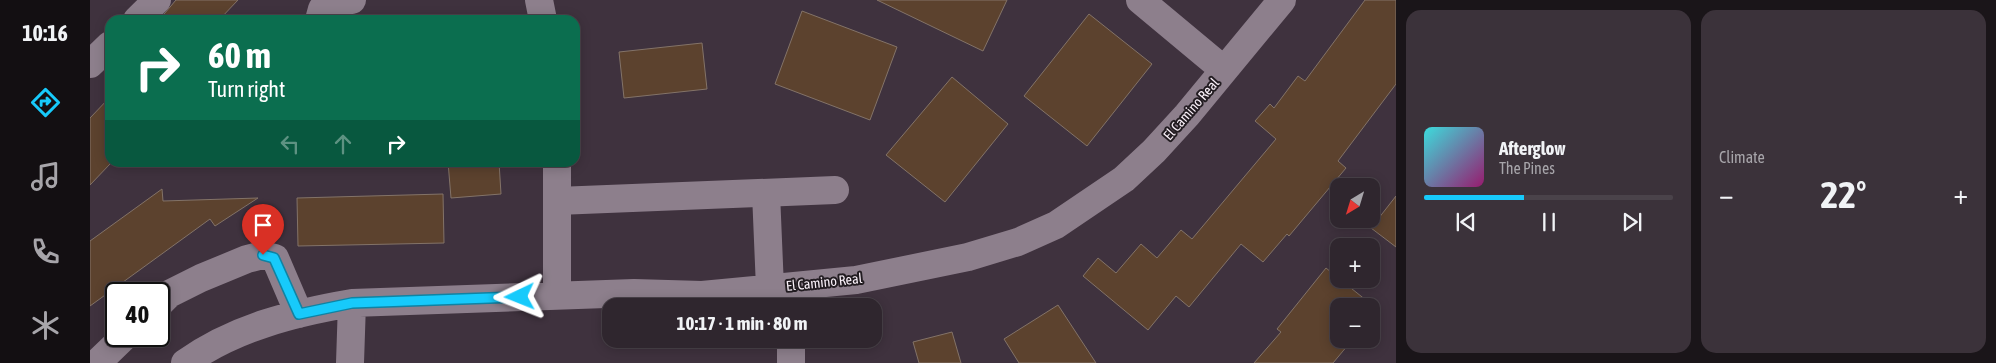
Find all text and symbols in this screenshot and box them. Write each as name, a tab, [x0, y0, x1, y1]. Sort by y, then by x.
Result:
text: 10:16	[22, 20, 68, 46]
icon: right	[125, 35, 190, 100]
text: 60 m	[208, 35, 271, 75]
street label: El Camino Real	[1160, 75, 1222, 143]
text: Turn right	[208, 76, 285, 102]
icon: directions	[28, 85, 63, 120]
icon: left	[276, 130, 304, 158]
icon: ahead	[329, 130, 357, 158]
icon: right	[382, 130, 410, 158]
text: Afterglow	[1499, 137, 1566, 159]
text: Climate	[1719, 148, 1765, 166]
icon: music	[28, 159, 63, 194]
text: The Pines	[1499, 159, 1555, 177]
text: 22°	[1820, 173, 1867, 216]
north arrow	[1330, 178, 1380, 228]
map controls	[1330, 178, 1380, 348]
text: −	[1719, 178, 1734, 210]
text: +	[1953, 178, 1968, 210]
pin	[242, 204, 284, 255]
icon: previous	[1452, 208, 1480, 236]
icon: pause	[1535, 208, 1563, 236]
icon: next	[1618, 208, 1646, 236]
icon: arrive	[249, 211, 277, 239]
icon: phone	[28, 234, 63, 269]
button: +	[1330, 238, 1380, 288]
position arrow	[493, 270, 545, 322]
street label: El Camino Real	[785, 270, 863, 294]
speed limit sign: 40	[105, 282, 170, 347]
button: −	[1330, 298, 1380, 348]
icon: climate	[28, 308, 63, 343]
text: 10:17 · 1 min · 80 m	[677, 312, 807, 334]

